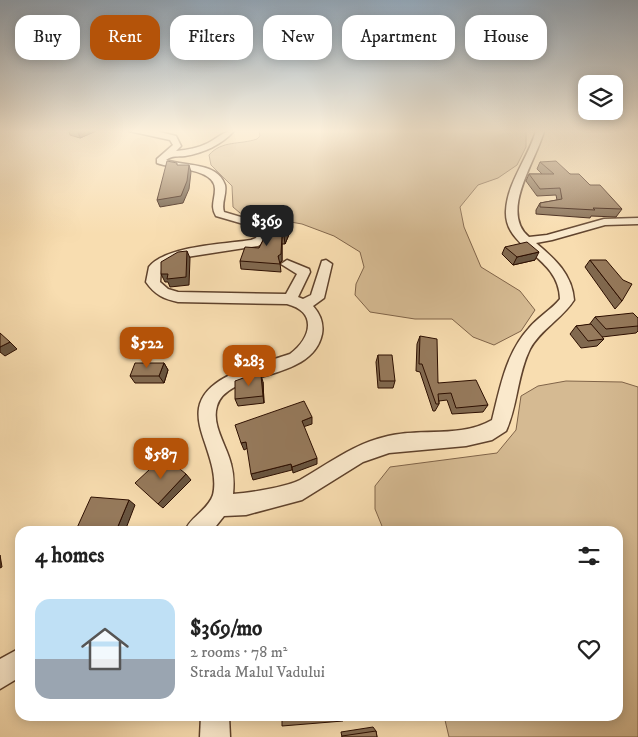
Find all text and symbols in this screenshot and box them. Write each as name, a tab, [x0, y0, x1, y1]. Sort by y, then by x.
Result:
chip: Buy	[15, 15, 80, 60]
chip: Rent	[90, 15, 160, 60]
chip: Filters	[170, 15, 253, 60]
chip: New	[263, 15, 332, 60]
chip: Apartment	[342, 15, 455, 60]
chip: House	[465, 15, 547, 60]
map controls	[578, 75, 623, 120]
button: layers	[578, 75, 623, 120]
pin: $369	[237, 204, 297, 247]
text: $369	[251, 211, 283, 231]
pin: $522	[117, 326, 177, 369]
text: $522	[131, 333, 163, 353]
pin: $283	[219, 344, 279, 387]
text: $283	[234, 351, 264, 371]
pin: $587	[131, 438, 191, 480]
text: $587	[144, 444, 178, 464]
icon: filters	[575, 542, 603, 570]
text: 4 homes	[35, 543, 104, 569]
text: $369/mo	[190, 616, 262, 642]
icon: home	[75, 619, 135, 679]
icon: heart	[575, 635, 603, 663]
text: 2 rooms · 78 m²	[190, 642, 287, 662]
text: Strada Malul Vadului	[190, 662, 325, 682]

